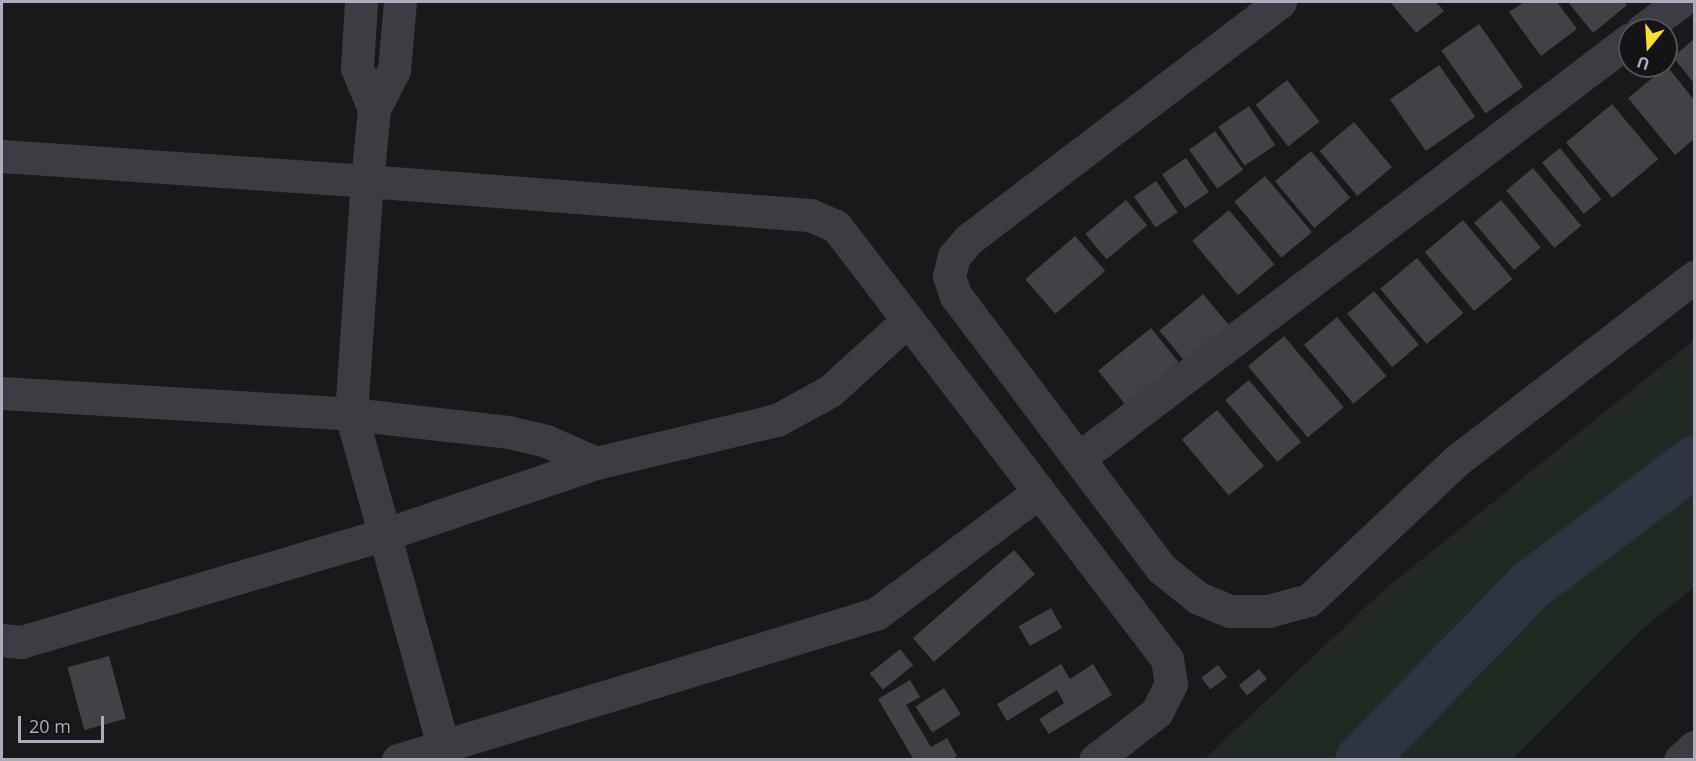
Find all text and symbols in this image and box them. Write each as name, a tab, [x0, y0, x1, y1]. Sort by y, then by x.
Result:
north arrow	[1618, 18, 1678, 78]
text: U	[1634, 51, 1652, 76]
scale bar	[21, 704, 106, 742]
text: 20 m	[29, 714, 71, 738]

